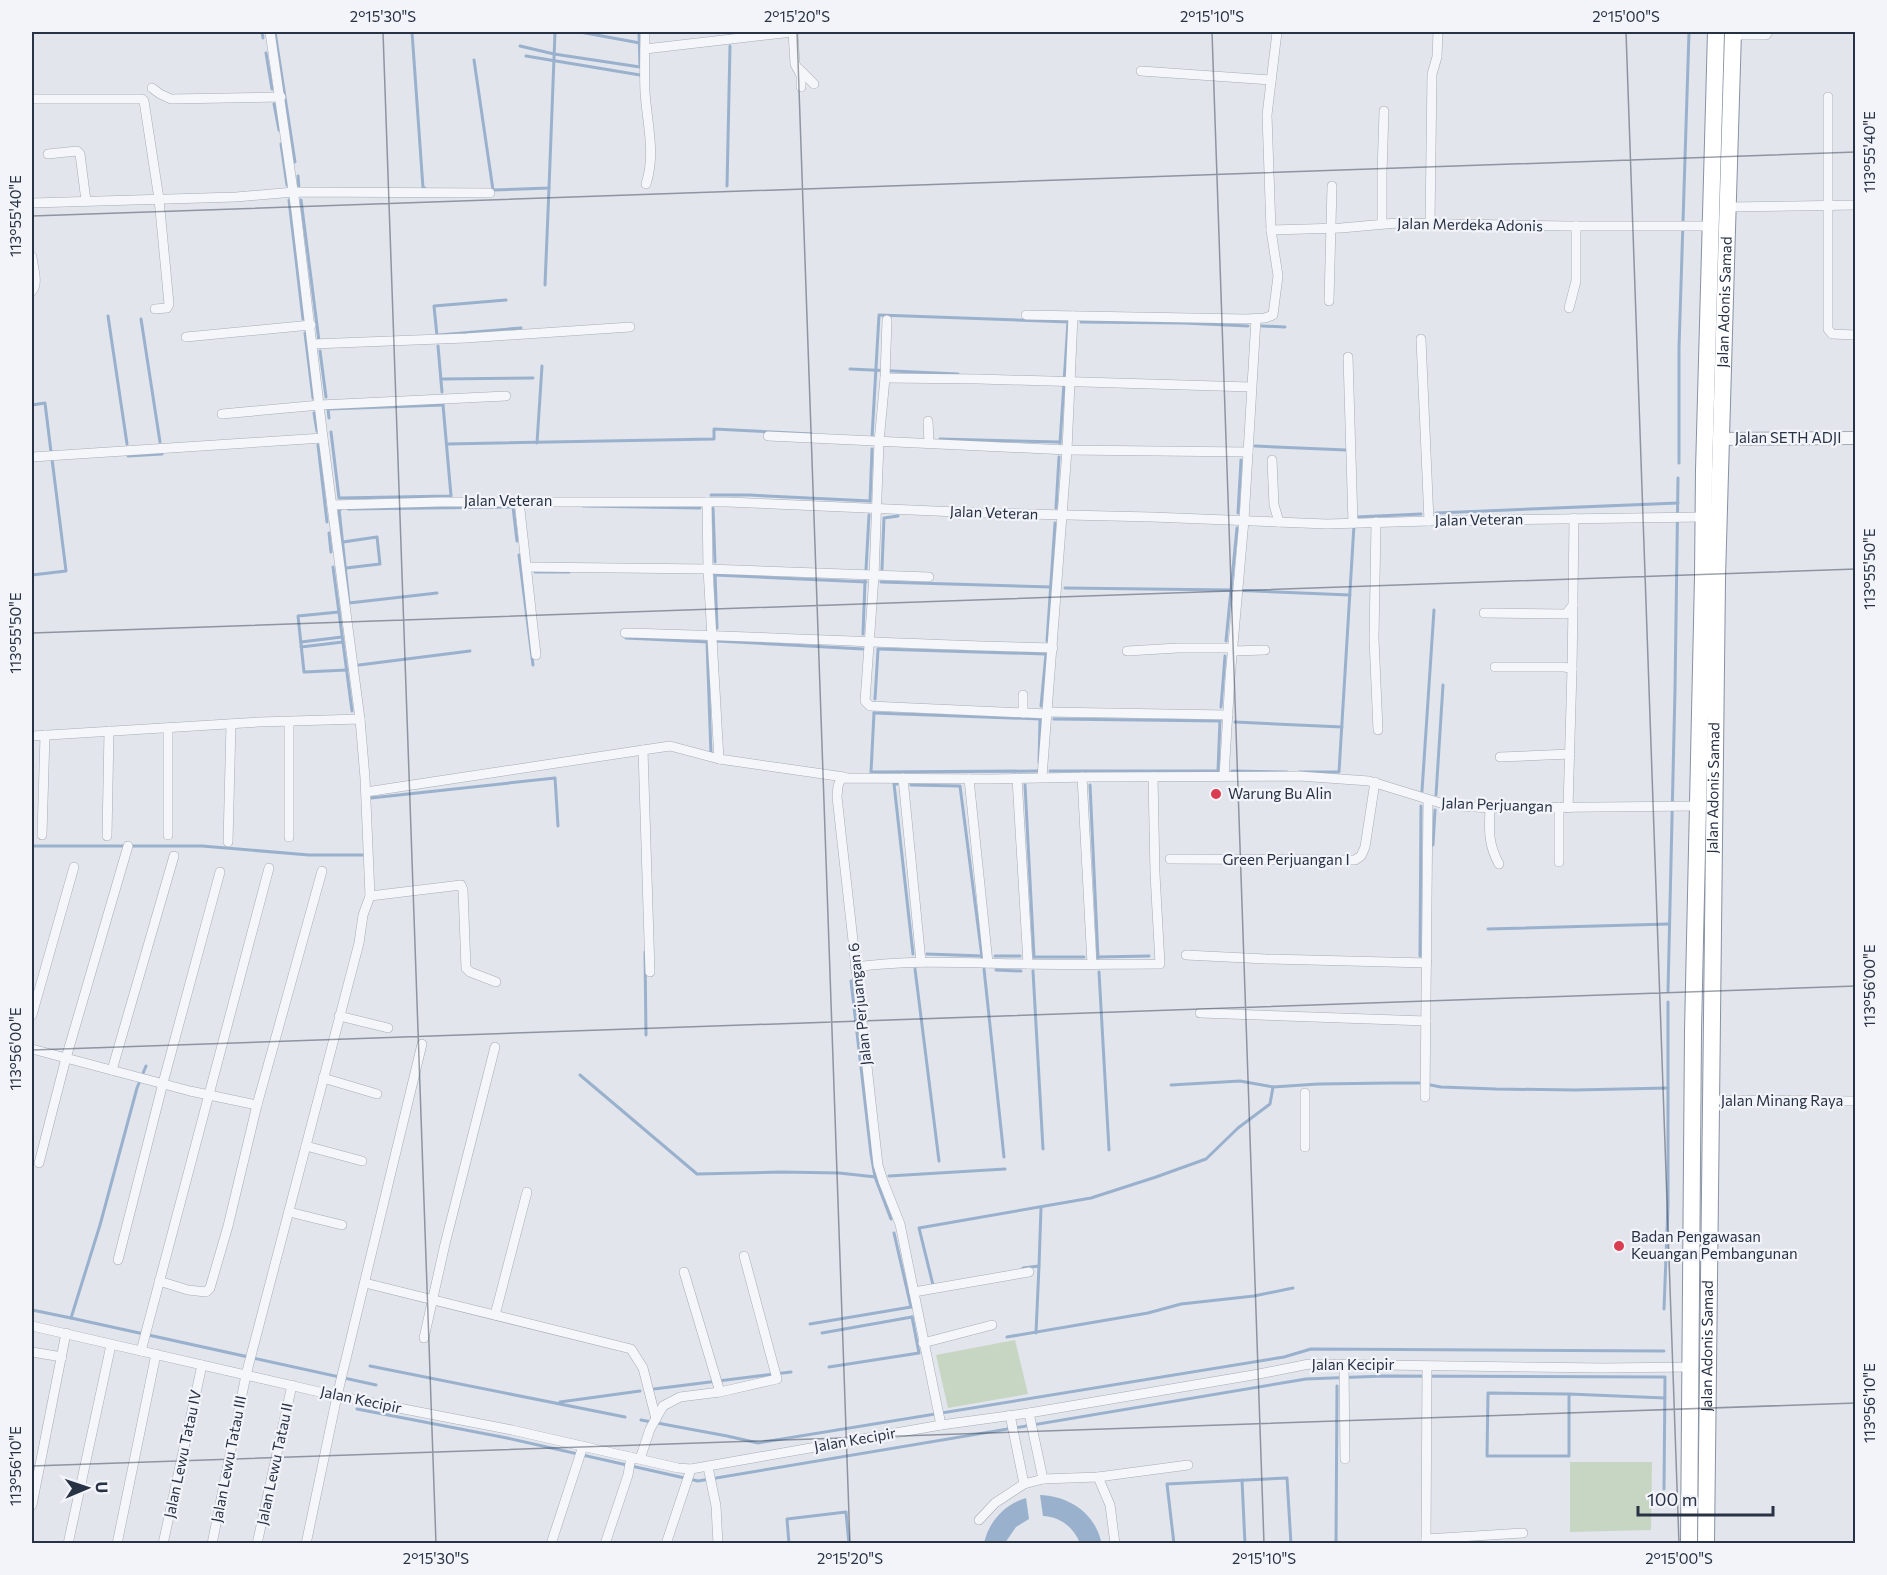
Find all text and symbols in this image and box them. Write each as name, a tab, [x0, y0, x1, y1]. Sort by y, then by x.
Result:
text: 2°15'30"S	[350, 7, 416, 25]
text: 2°15'20"S	[764, 7, 830, 25]
text: 2°15'10"S	[1180, 7, 1244, 25]
text: 2°15'00"S	[1592, 7, 1660, 25]
text: 113°55'40"E	[1860, 111, 1878, 193]
text: 113°55'40"E	[6, 175, 24, 257]
street label: Jalan Merdeka Adonis	[1397, 214, 1543, 234]
street label: Jalan Adonis Samad	[1713, 236, 1735, 368]
street label: Jalan SETH ADJI	[1735, 428, 1841, 446]
street label: Jalan Veteran	[464, 491, 552, 509]
street label: Jalan Veteran	[949, 501, 1039, 523]
street label: Jalan Veteran	[1435, 509, 1523, 529]
text: 113°55'50"E	[1860, 528, 1878, 610]
text: 113°55'50"E	[6, 592, 24, 674]
street label: Jalan Adonis Samad	[1703, 722, 1723, 854]
place label: Warung Bu Alin	[1228, 784, 1332, 802]
marker: Warung Bu Alin	[1209, 787, 1223, 801]
street label: Jalan Perjuangan	[1441, 793, 1553, 815]
street label: Green Perjuangan I	[1222, 850, 1350, 868]
street label: Jalan Perjuangan 6	[844, 942, 874, 1066]
text: 113°56'00"E	[1860, 944, 1878, 1028]
text: 113°56'00"E	[6, 1007, 24, 1091]
street label: Jalan Minang Raya	[1721, 1091, 1843, 1109]
place label: Badan Pengawasan Keuangan Pembangunan	[1631, 1227, 1798, 1262]
marker: Badan Pengawasan Keuangan Pembangunan	[1612, 1239, 1626, 1253]
street label: Jalan Adonis Samad	[1697, 1280, 1716, 1412]
street label: Jalan Kecipir	[1312, 1355, 1394, 1373]
text: 113°56'10"E	[1860, 1363, 1878, 1443]
street label: Jalan Kecipir	[319, 1382, 404, 1416]
street label: Jalan Lewu Tatau IV	[160, 1388, 204, 1520]
street label: Jalan Lewu Tatau III	[207, 1394, 249, 1524]
street label: Jalan Lewu Tatau II	[252, 1401, 296, 1527]
street label: Jalan Kecipir	[813, 1423, 897, 1455]
text: 113°56'10"E	[6, 1426, 24, 1506]
north arrow	[57, 1458, 117, 1518]
scale bar	[1638, 1479, 1773, 1517]
text: U	[93, 1481, 112, 1494]
text: 100 m	[1647, 1488, 1697, 1510]
text: 2°15'30"S	[403, 1549, 469, 1567]
text: 2°15'20"S	[817, 1549, 883, 1567]
text: 2°15'10"S	[1232, 1549, 1296, 1567]
text: 2°15'00"S	[1645, 1549, 1713, 1567]

